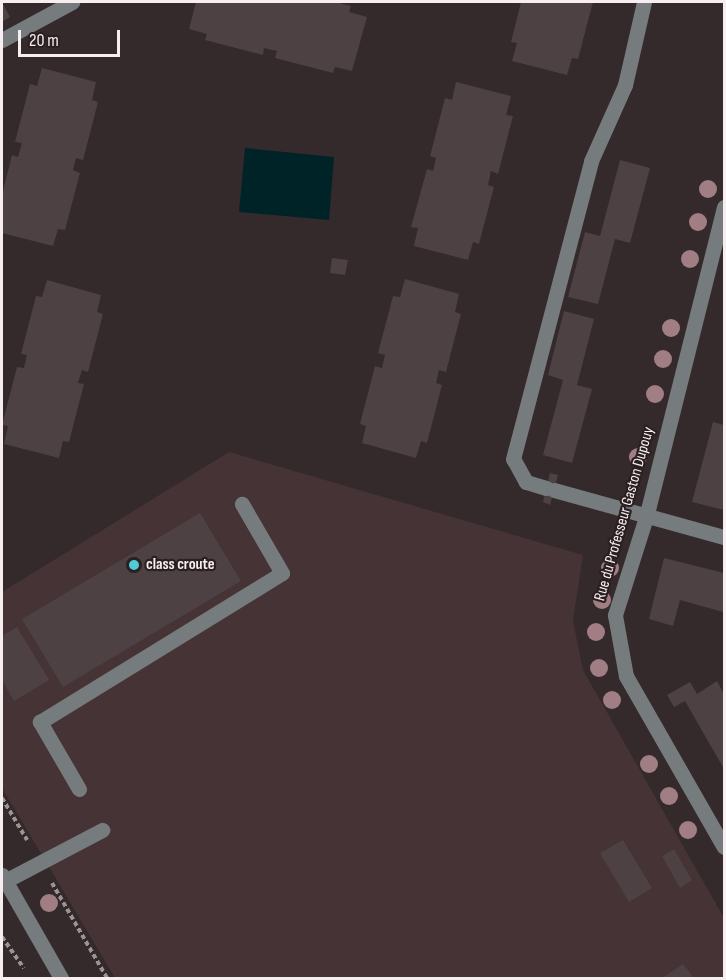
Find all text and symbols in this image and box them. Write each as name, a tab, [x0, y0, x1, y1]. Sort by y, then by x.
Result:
scale bar	[21, 18, 123, 56]
text: 20 m	[29, 30, 59, 51]
street label: Rue du Professeur Gaston Dupouy	[591, 425, 659, 603]
place label: class croute	[146, 555, 215, 575]
marker: class croute	[127, 558, 141, 572]

